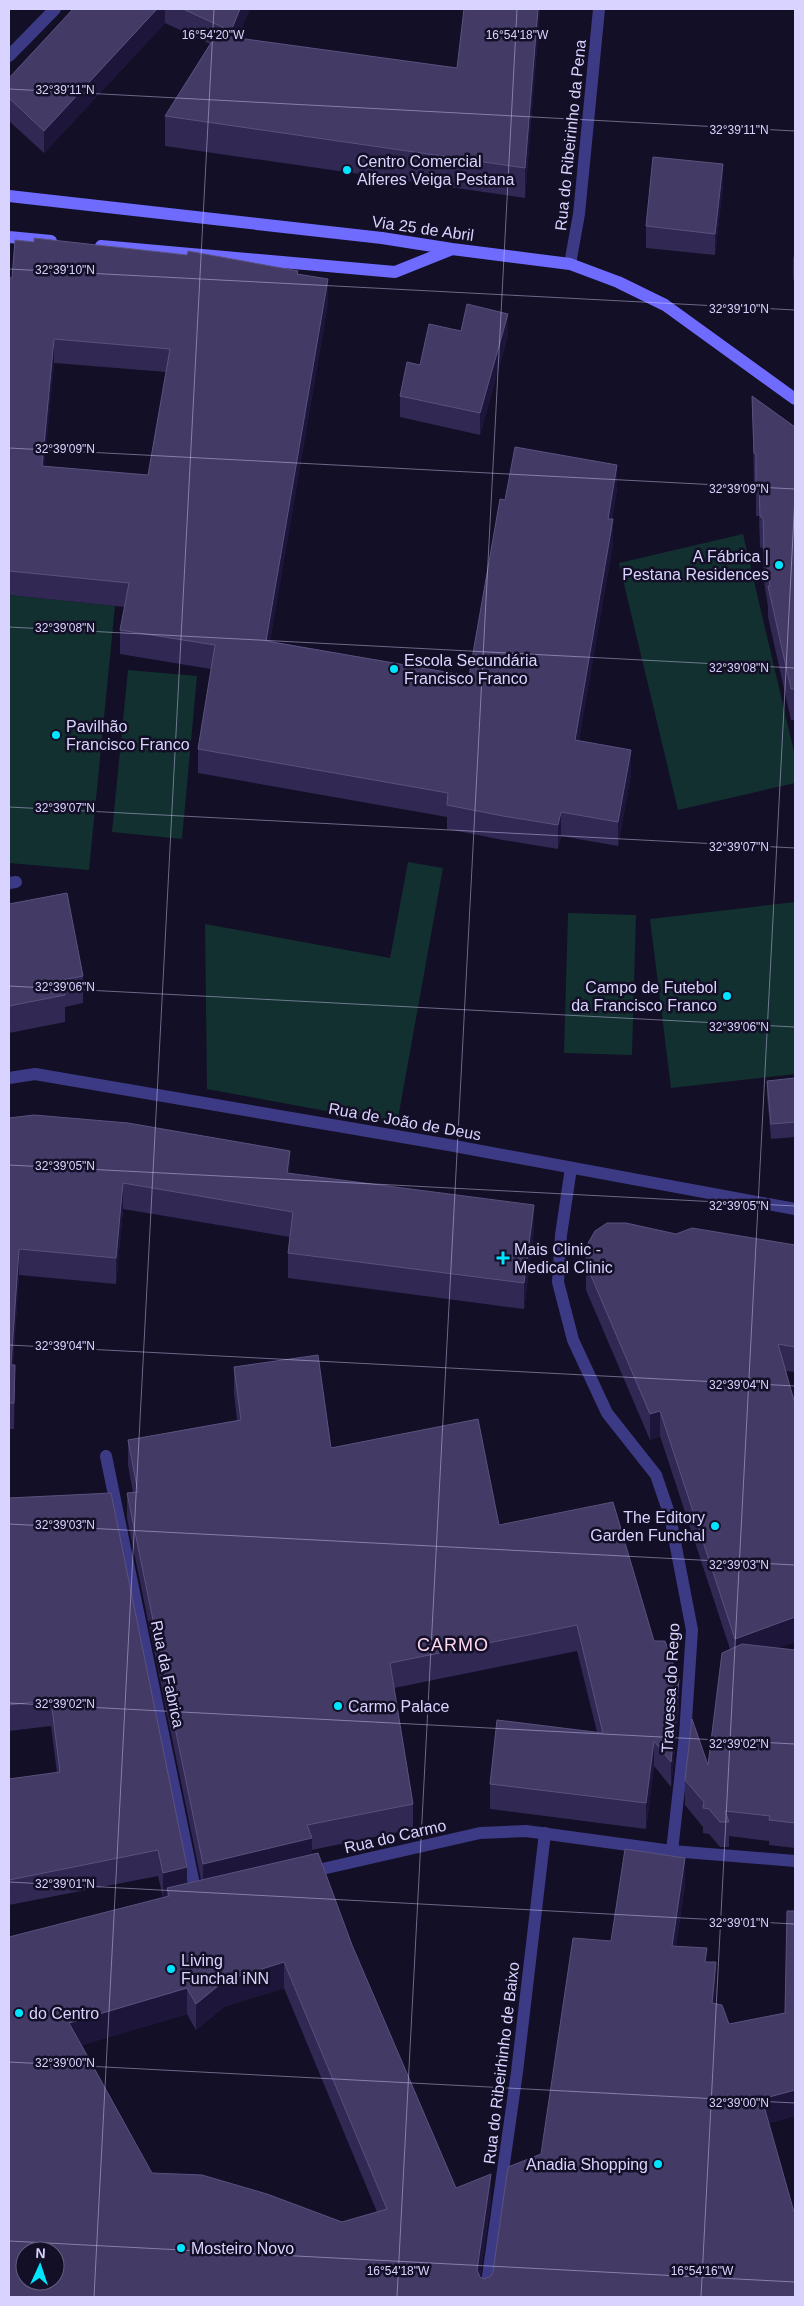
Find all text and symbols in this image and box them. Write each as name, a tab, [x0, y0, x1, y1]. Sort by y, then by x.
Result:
text: 16°54'20"W	[182, 28, 245, 42]
text: 16°54'18"W	[486, 28, 549, 42]
street label: Rua do Ribeirinho da Pena	[552, 39, 589, 231]
text: 32°39'11"N	[35, 83, 95, 97]
text: 32°39'11"N	[709, 123, 769, 137]
place label: Centro Comercial Alferes Veiga Pestana	[357, 153, 515, 188]
marker: Centro Comercial Alferes Veiga Pestana	[341, 164, 353, 176]
street label: Via 25 de Abril	[371, 213, 475, 244]
text: 32°39'10"N	[35, 263, 95, 277]
text: 32°39'10"N	[709, 302, 769, 316]
text: 32°39'09"N	[35, 442, 95, 456]
text: 32°39'09"N	[709, 482, 769, 496]
place label: A Fábrica | Pestana Residences	[622, 548, 769, 583]
marker: A Fábrica | Pestana Residences	[773, 559, 785, 571]
text: 32°39'08"N	[35, 621, 95, 635]
place label: Escola Secundária Francisco Franco	[404, 652, 538, 687]
text: 32°39'08"N	[709, 661, 769, 675]
marker: Escola Secundária Francisco Franco	[388, 663, 400, 675]
place label: Pavilhão Francisco Franco	[66, 718, 190, 753]
marker: Pavilhão Francisco Franco	[50, 729, 62, 741]
text: 32°39'07"N	[35, 801, 95, 815]
text: 32°39'07"N	[709, 840, 769, 854]
place label: Campo de Futebol da Francisco Franco	[571, 979, 717, 1014]
text: 32°39'06"N	[35, 980, 95, 994]
marker: Campo de Futebol da Francisco Franco	[721, 990, 733, 1002]
text: 32°39'06"N	[709, 1020, 769, 1034]
street label: Rua de João de Deus	[327, 1100, 483, 1143]
text: 32°39'05"N	[35, 1159, 95, 1173]
text: 32°39'05"N	[709, 1199, 769, 1213]
place label: Mais Clinic - Medical Clinic	[514, 1241, 613, 1276]
marker: Mais Clinic - Medical Clinic	[496, 1251, 510, 1265]
text: 32°39'04"N	[35, 1339, 95, 1353]
text: 32°39'04"N	[709, 1378, 769, 1392]
place label: The Editory Garden Funchal	[590, 1509, 705, 1544]
text: 32°39'03"N	[35, 1518, 95, 1532]
marker: The Editory Garden Funchal	[709, 1520, 721, 1532]
text: 32°39'03"N	[709, 1558, 769, 1572]
street label: Rua da Fabrica	[148, 1619, 187, 1729]
street label: Travessa do Rego	[659, 1622, 682, 1753]
district label: CARMO	[417, 1635, 489, 1655]
text: 32°39'02"N	[35, 1697, 95, 1711]
place label: Carmo Palace	[348, 1698, 449, 1715]
marker: Carmo Palace	[332, 1700, 344, 1712]
text: 32°39'02"N	[709, 1737, 769, 1751]
street label: Rua do Carmo	[343, 1816, 448, 1856]
text: 32°39'01"N	[35, 1877, 95, 1891]
text: 32°39'01"N	[709, 1916, 769, 1930]
place label: Living Funchal iNN	[181, 1952, 269, 1987]
street label: Rua do Ribeirhinho de Baixo	[481, 1961, 522, 2165]
marker: Living Funchal iNN	[165, 1963, 177, 1975]
place label: do Centro	[29, 2005, 99, 2022]
marker: do Centro	[13, 2007, 25, 2019]
text: 32°39'00"N	[35, 2056, 95, 2070]
text: 32°39'00"N	[709, 2096, 769, 2110]
place label: Anadia Shopping	[526, 2156, 648, 2173]
marker: Anadia Shopping	[652, 2158, 664, 2170]
place label: Mosteiro Novo	[191, 2240, 294, 2257]
north arrow	[15, 2241, 65, 2291]
marker: Mosteiro Novo	[175, 2242, 187, 2254]
text: N	[35, 2245, 46, 2261]
text: 16°54'18"W	[367, 2264, 430, 2278]
text: 16°54'16"W	[671, 2264, 734, 2278]

